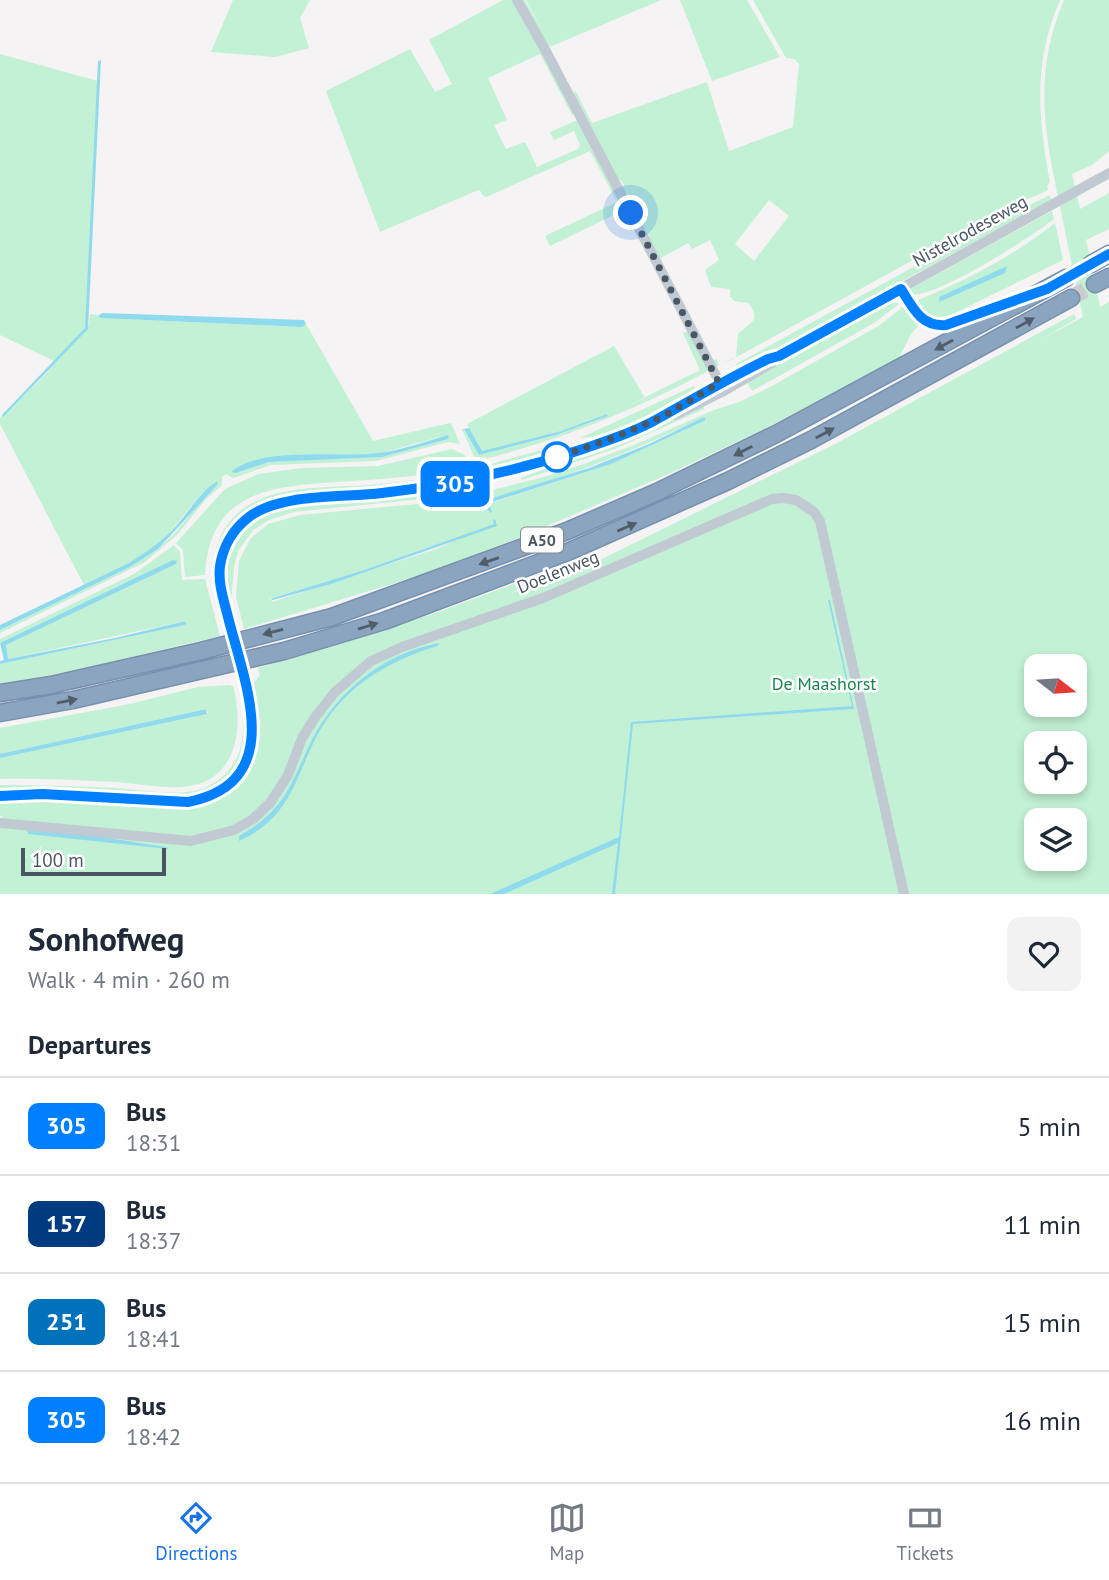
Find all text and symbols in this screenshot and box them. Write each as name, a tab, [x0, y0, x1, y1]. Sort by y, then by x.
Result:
street label: Nistelrodeseweg	[908, 190, 1031, 272]
your location	[613, 195, 648, 230]
one-way arrow	[1015, 317, 1035, 329]
one-way arrow	[934, 339, 954, 351]
one-way arrow	[816, 427, 836, 439]
unlabelled marker	[542, 442, 572, 472]
one-way arrow	[733, 446, 753, 457]
line badge: 305	[415, 461, 495, 507]
text: 305	[435, 468, 475, 499]
one-way arrow	[616, 521, 637, 532]
road number: A50	[521, 527, 563, 552]
street label: Doelenweg	[513, 545, 602, 598]
one-way arrow	[478, 555, 499, 566]
one-way arrow	[358, 620, 379, 630]
one-way arrow	[262, 627, 284, 638]
north arrow	[1024, 654, 1087, 718]
map controls	[1024, 654, 1087, 871]
park label: De Maashorst	[772, 672, 876, 695]
one-way arrow	[56, 695, 78, 706]
button: locate	[1024, 731, 1087, 794]
button: layers	[1024, 808, 1087, 871]
scale bar	[21, 845, 166, 877]
text: 100 m	[32, 848, 84, 872]
text: Sonhofweg	[28, 917, 185, 960]
button: heart	[1007, 917, 1081, 991]
text: Walk · 4 min · 260 m	[28, 965, 230, 994]
text: Departures	[28, 1028, 151, 1061]
text: Bus	[126, 1095, 166, 1128]
text: 305	[46, 1110, 87, 1141]
text: 5 min	[1018, 1110, 1081, 1143]
text: 18:31	[126, 1128, 181, 1157]
text: Bus	[126, 1193, 166, 1226]
text: 157	[46, 1208, 87, 1239]
text: 11 min	[1003, 1208, 1081, 1241]
text: 18:37	[126, 1226, 181, 1255]
text: Bus	[126, 1291, 166, 1324]
text: 251	[46, 1306, 87, 1337]
text: 15 min	[1003, 1306, 1081, 1339]
text: 18:41	[126, 1324, 181, 1353]
text: Bus	[126, 1389, 166, 1422]
text: 305	[46, 1404, 87, 1435]
text: 16 min	[1003, 1404, 1081, 1437]
text: 18:42	[126, 1422, 181, 1451]
tab: Directions	[155, 1499, 237, 1565]
tab: Map	[548, 1499, 586, 1565]
tab: Tickets	[897, 1499, 954, 1565]

